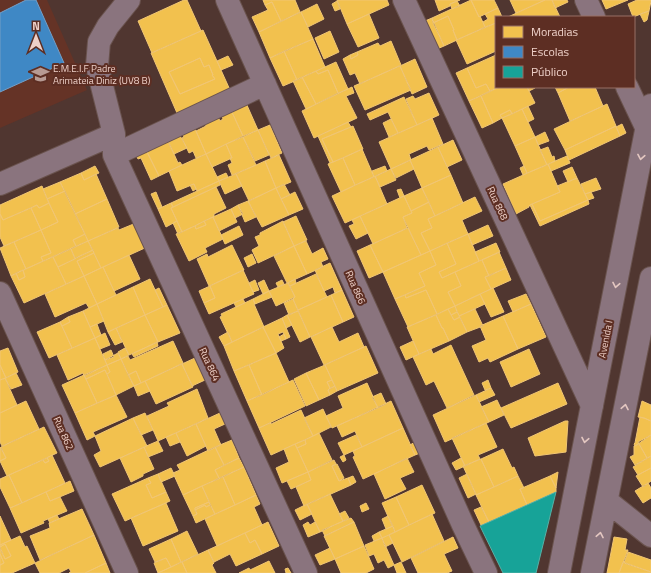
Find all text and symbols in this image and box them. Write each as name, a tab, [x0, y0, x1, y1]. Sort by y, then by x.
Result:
north arrow	[16, 16, 56, 56]
legend	[495, 16, 635, 88]
text: N	[32, 18, 40, 34]
text: Moradias	[531, 22, 579, 41]
text: Escolas	[531, 42, 569, 61]
place label: E.M.E.I.F Padre Arimateia Diniz (UV8 B)	[53, 61, 151, 88]
text: Público	[531, 62, 568, 81]
school or university icon: E.M.E.I.F Padre Arimateia Diniz (UV8 B)	[30, 64, 50, 84]
one-way arrow	[637, 154, 645, 160]
street label: Rua 868	[483, 184, 512, 223]
street label: Rua 866	[341, 268, 370, 307]
one-way arrow	[612, 282, 621, 288]
street label: Avenida I	[594, 319, 616, 359]
street label: Rua 864	[195, 345, 224, 384]
one-way arrow	[621, 404, 629, 410]
street label: Rua 862	[49, 414, 78, 452]
one-way arrow	[582, 437, 590, 443]
one-way arrow	[595, 532, 603, 538]

